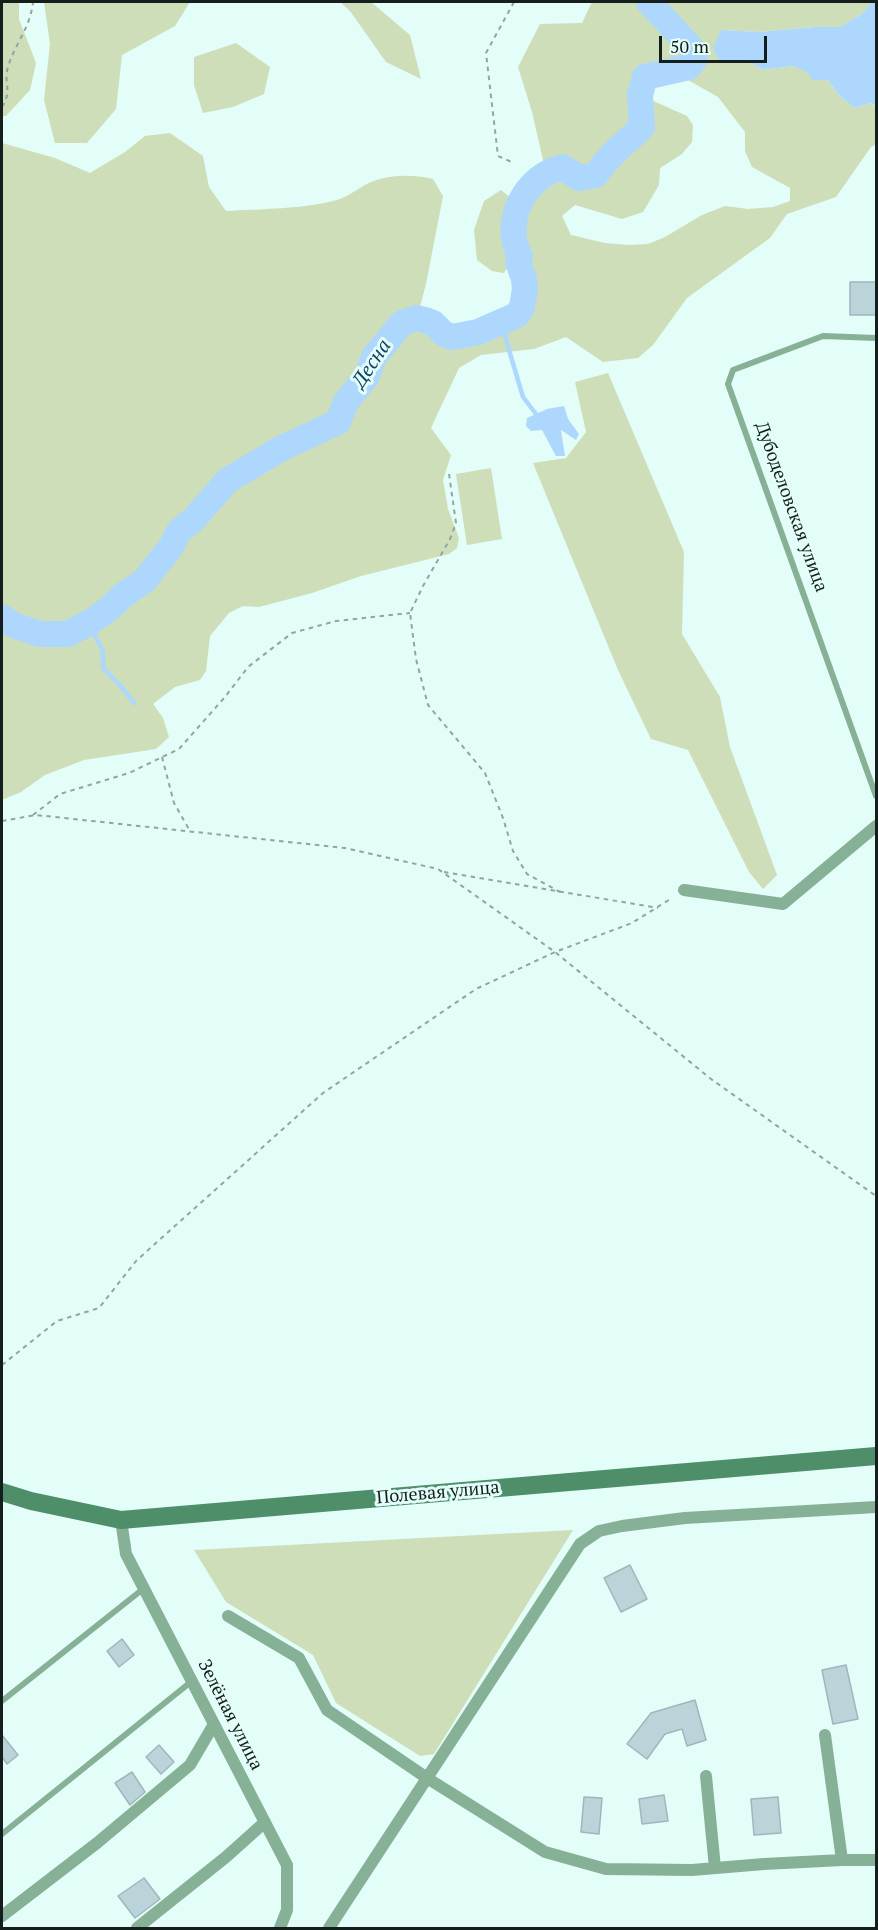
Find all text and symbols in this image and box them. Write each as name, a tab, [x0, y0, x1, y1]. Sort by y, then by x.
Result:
scale bar	[662, 24, 770, 62]
text: 50 m	[670, 34, 709, 58]
water label: Десна	[347, 335, 397, 393]
street label: Дубоделовская улица	[750, 419, 832, 595]
street label: Полевая улица	[376, 1477, 500, 1509]
street label: Зелёная улица	[193, 1656, 267, 1774]

